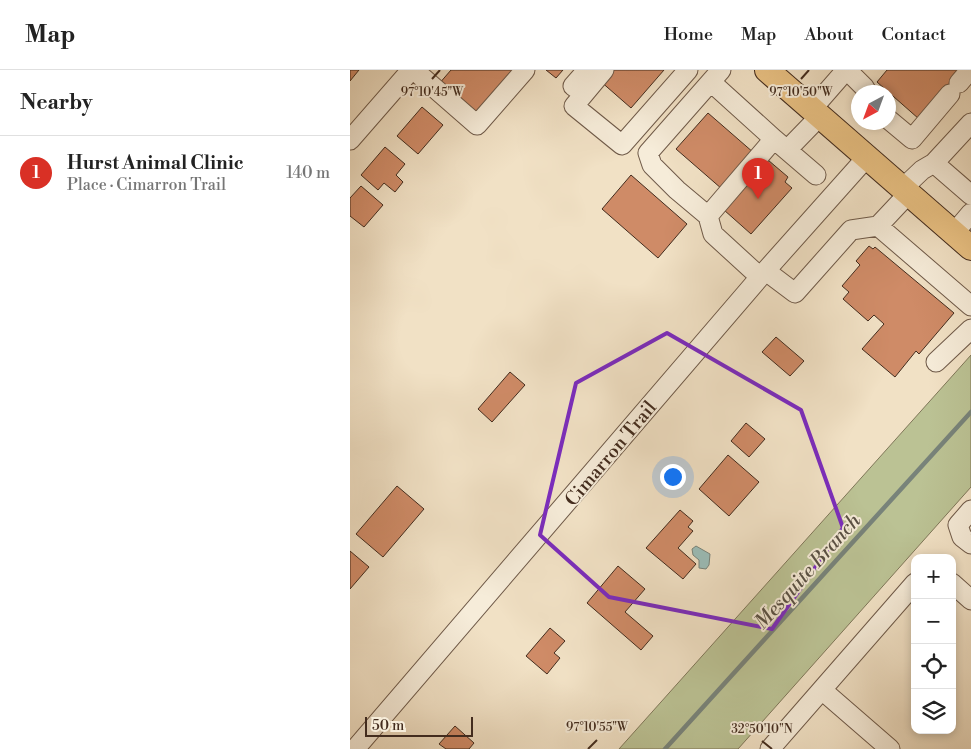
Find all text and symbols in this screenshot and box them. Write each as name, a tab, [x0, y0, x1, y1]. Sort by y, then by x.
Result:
text: Map	[25, 20, 75, 50]
text: Home	[664, 23, 713, 46]
text: Map	[741, 23, 777, 46]
text: About	[805, 23, 854, 46]
text: Contact	[882, 23, 946, 46]
text: 97°10'45"W	[401, 85, 464, 100]
text: 97°10'50"W	[769, 85, 834, 100]
north arrow	[851, 85, 896, 130]
text: Nearby	[20, 90, 93, 116]
text: Hurst Animal Clinic	[67, 151, 244, 175]
pin: 1	[742, 158, 774, 199]
text: 1	[32, 163, 40, 183]
text: 140 m	[286, 163, 330, 183]
text: Place · Cimarron Trail	[67, 175, 226, 195]
street label: Cimarron Trail	[560, 396, 662, 511]
your location	[660, 464, 686, 490]
water label: Mesquite Branch	[750, 508, 867, 635]
map controls	[911, 554, 956, 734]
button: +	[911, 554, 956, 599]
button: −	[911, 599, 956, 644]
button: locate	[911, 644, 956, 689]
button: layers	[911, 689, 956, 734]
scale bar	[365, 714, 472, 737]
text: 50 m	[372, 717, 404, 735]
text: 97°10'55"W	[566, 720, 629, 735]
text: 32°50'10"N	[731, 722, 793, 737]

